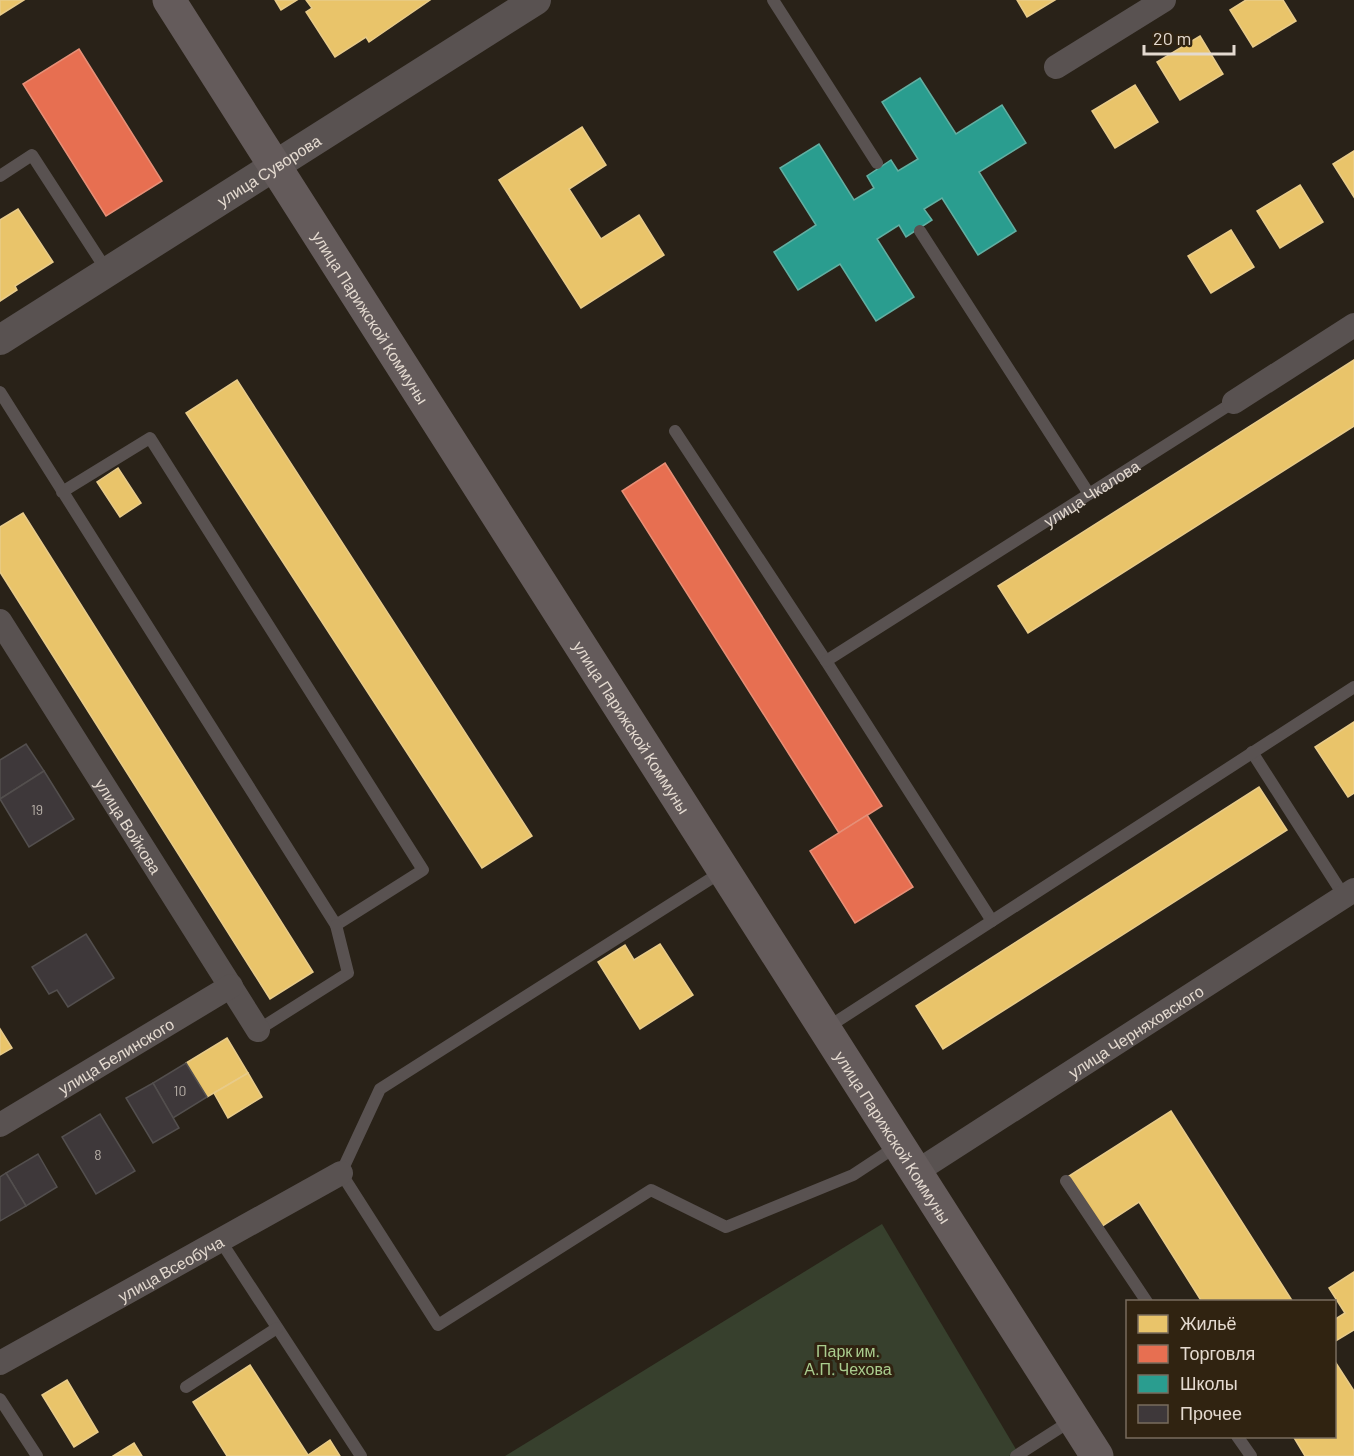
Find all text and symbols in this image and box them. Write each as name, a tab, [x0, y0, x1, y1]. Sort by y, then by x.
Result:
scale bar	[1144, 18, 1234, 56]
text: 20 m	[1153, 27, 1191, 49]
street label: улица Суворова	[213, 130, 324, 210]
street label: улица Парижской Коммуны	[309, 227, 433, 407]
street label: улица Чкалова	[1040, 455, 1143, 530]
street label: улица Парижской Коммуны	[570, 637, 694, 817]
street label: улица Войкова	[92, 774, 166, 877]
house number: 19	[31, 801, 43, 818]
street label: улица Черняховского	[1064, 980, 1207, 1081]
street label: улица Белинского	[54, 1013, 177, 1097]
street label: улица Парижской Коммуны	[831, 1047, 956, 1227]
house number: 10	[174, 1082, 186, 1099]
house number: 8	[94, 1146, 102, 1163]
street label: улица Всеобуча	[114, 1231, 226, 1305]
legend	[1126, 1300, 1336, 1438]
text: Жильё	[1180, 1312, 1237, 1334]
park label: Парк им. А.П. Чехова	[804, 1341, 892, 1378]
text: Торговля	[1180, 1342, 1255, 1364]
text: Школы	[1180, 1372, 1238, 1394]
text: Прочее	[1180, 1402, 1242, 1424]

